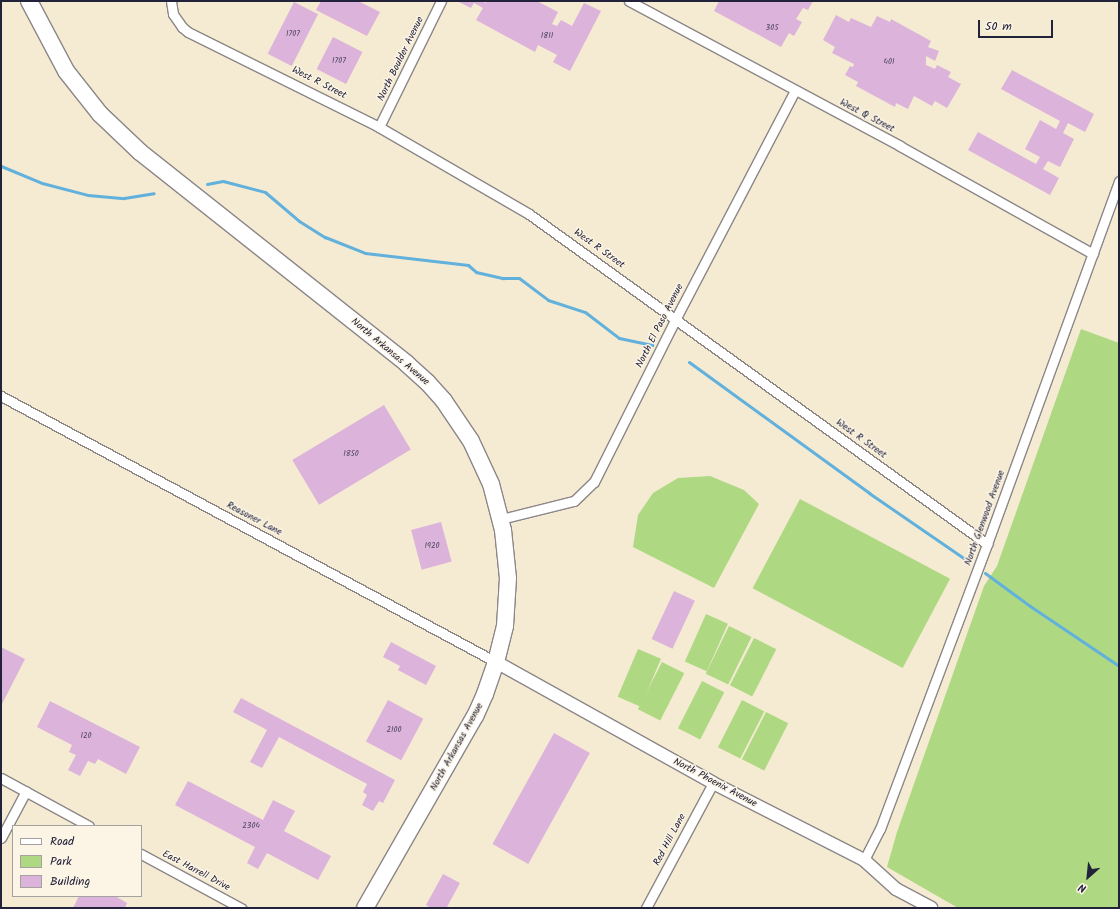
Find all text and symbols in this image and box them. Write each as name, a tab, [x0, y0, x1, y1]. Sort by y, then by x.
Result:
scale bar	[980, 12, 1055, 38]
street label: North Boulder Avenue	[375, 15, 427, 103]
text: 50 m	[985, 17, 1012, 36]
house number: 305	[766, 23, 778, 33]
house number: 1707	[286, 29, 300, 39]
house number: 1811	[541, 31, 553, 41]
house number: 1707	[332, 56, 346, 66]
house number: 401	[884, 57, 894, 67]
street label: West R Street	[290, 64, 348, 102]
street label: West Q Street	[838, 97, 896, 135]
street label: West R Street	[571, 227, 627, 271]
street label: North El Paso Avenue	[634, 282, 686, 370]
street label: North Arkansas Avenue	[348, 316, 432, 388]
street label: West R Street	[833, 417, 889, 461]
house number: 1850	[343, 449, 359, 459]
street label: North Glenwood Avenue	[962, 469, 1008, 567]
street label: Reasoner Lane	[224, 499, 284, 539]
house number: 1920	[424, 541, 440, 551]
street label: North Arkansas Avenue	[428, 701, 486, 793]
house number: 2100	[386, 725, 402, 735]
house number: 120	[80, 731, 92, 741]
street label: North Phoenix Avenue	[671, 756, 759, 810]
street label: Red Hill Lane	[651, 812, 689, 868]
house number: 2304	[242, 821, 260, 831]
legend	[12, 825, 142, 897]
text: Road	[50, 832, 74, 851]
street label: East Harrell Drive	[160, 848, 232, 894]
text: Park	[50, 852, 72, 871]
north arrow	[1068, 857, 1108, 897]
text: Building	[50, 872, 90, 891]
text: N	[1075, 878, 1090, 897]

